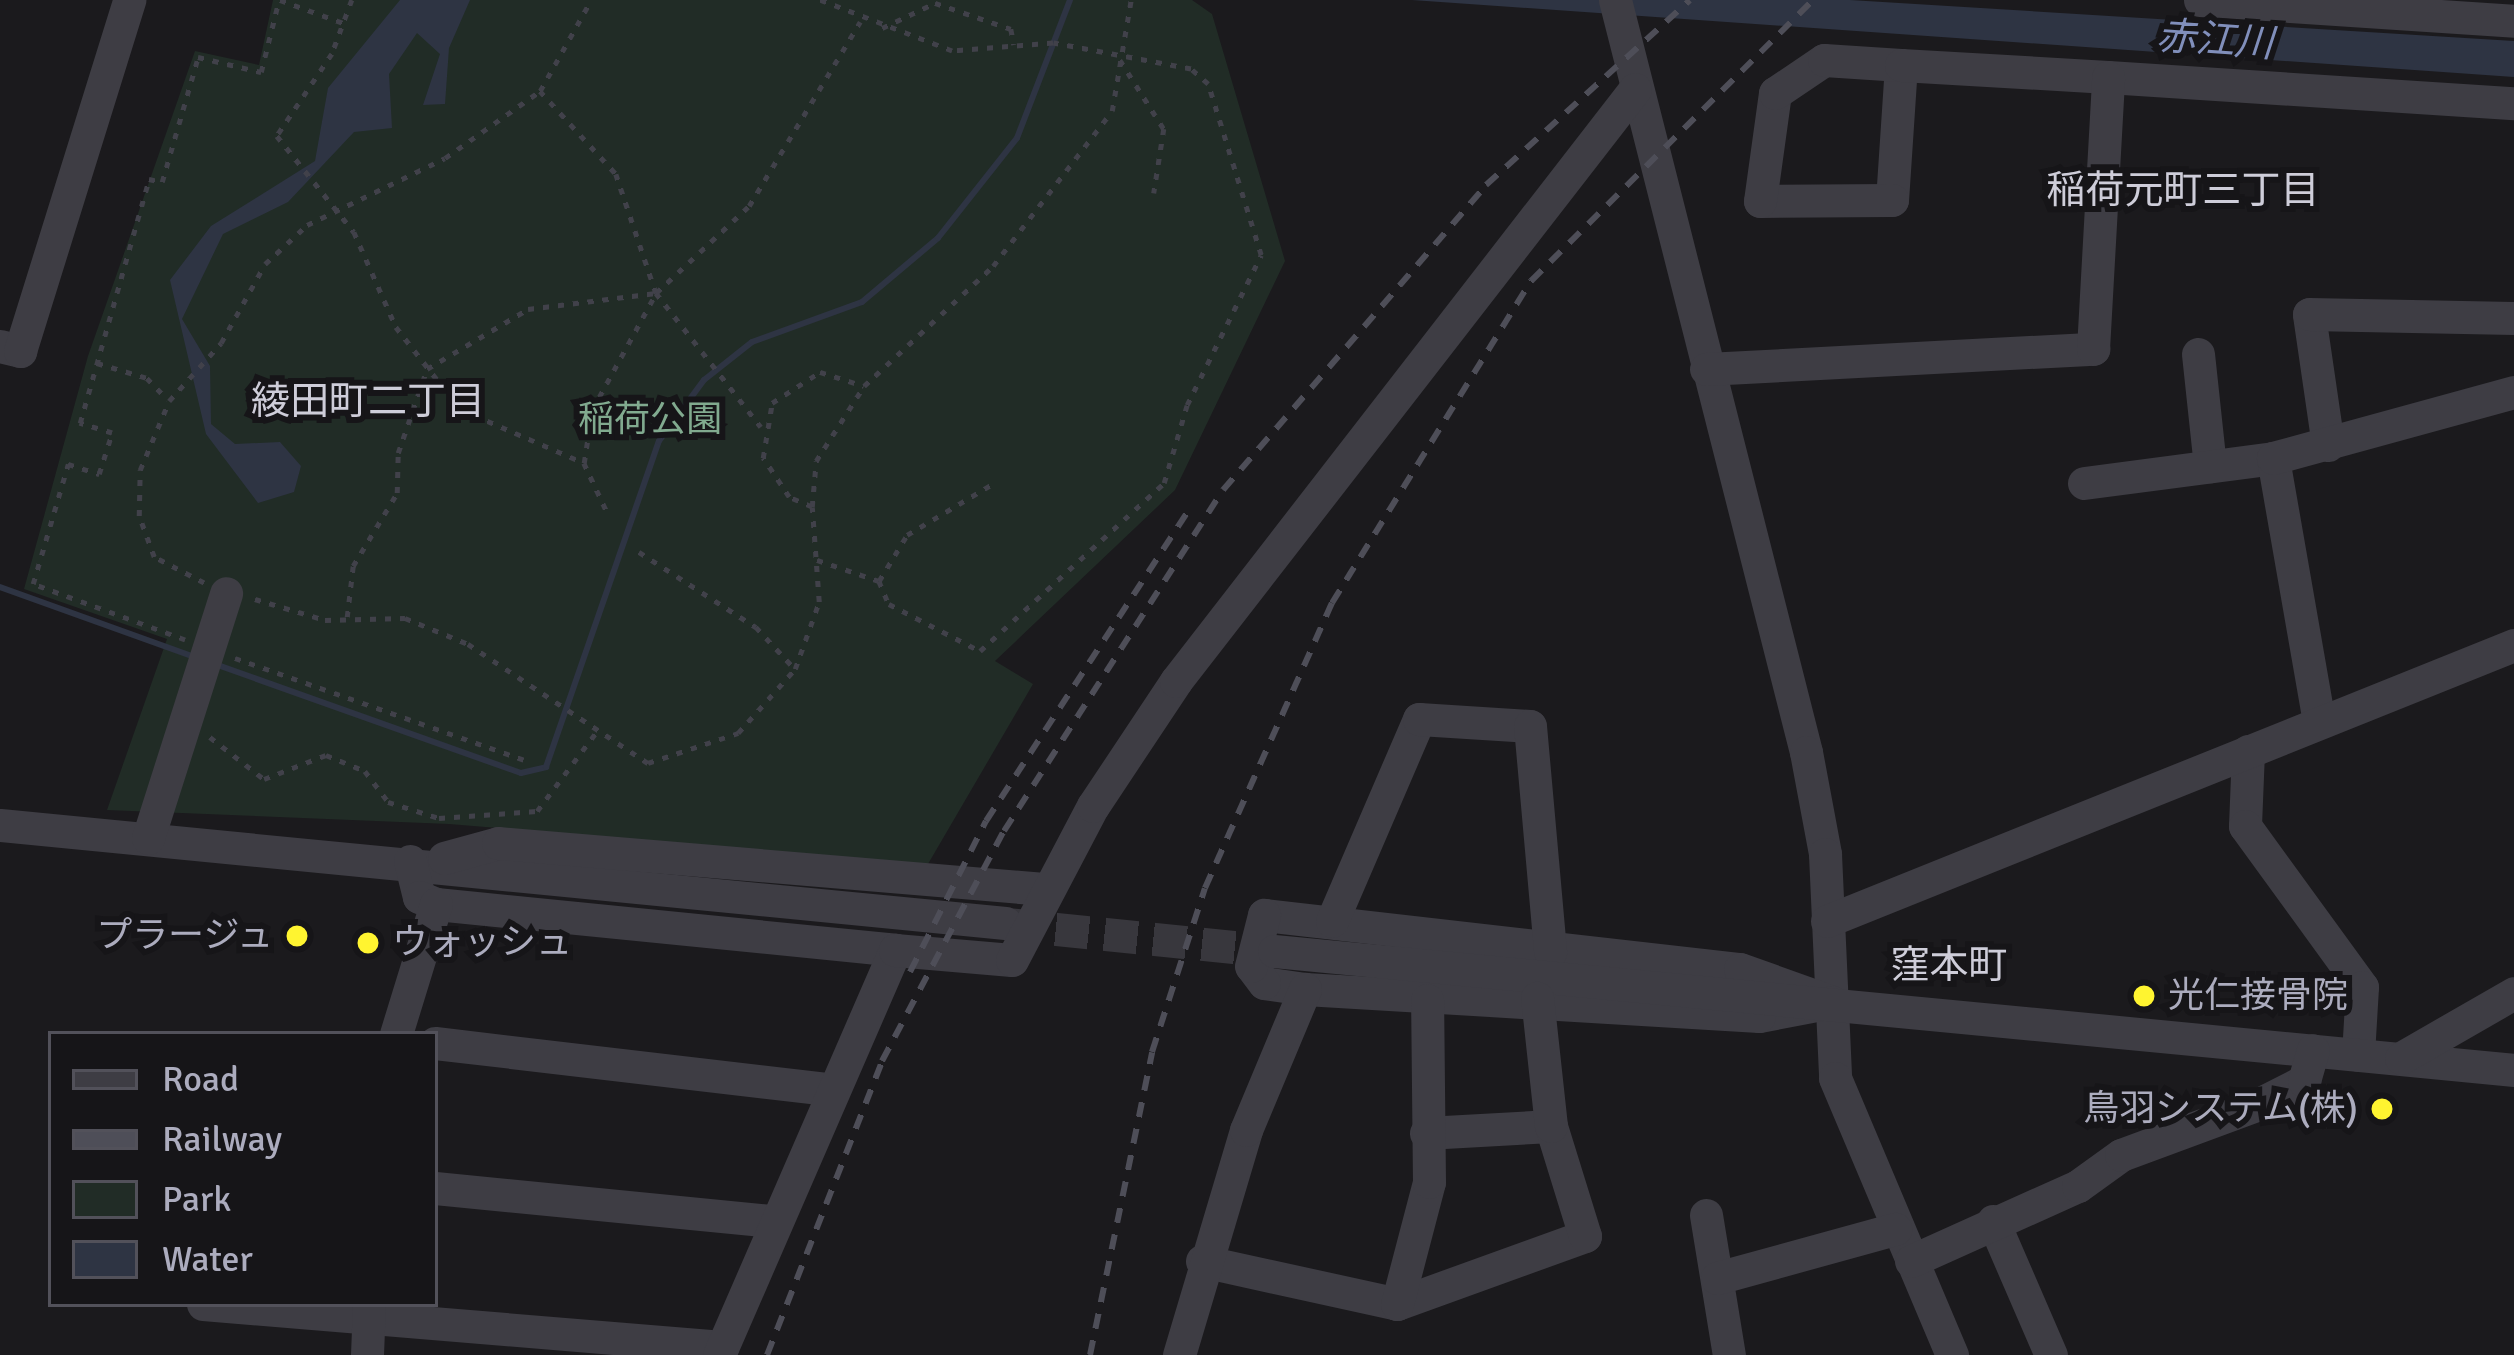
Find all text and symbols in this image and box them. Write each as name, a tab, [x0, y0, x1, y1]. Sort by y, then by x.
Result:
water label: 赤江川	[2155, 13, 2275, 67]
district label: 稲荷元町三丁目	[2047, 167, 2319, 213]
district label: 綾田町二丁目	[251, 378, 485, 424]
park label: 稲荷公園	[578, 398, 722, 442]
place label: プラージュ	[93, 914, 273, 958]
place label: ウォッシュ	[392, 921, 572, 965]
marker: プラージュ	[284, 923, 310, 949]
marker: ウォッシュ	[355, 930, 381, 956]
district label: 窪本町	[1891, 942, 2007, 988]
place label: 光仁接骨院	[2168, 974, 2348, 1018]
marker: 光仁接骨院	[2131, 983, 2157, 1009]
legend	[48, 1031, 438, 1307]
text: Road	[162, 1057, 239, 1102]
place label: 鳥羽システム(株)	[2082, 1087, 2358, 1131]
marker: 鳥羽システム(株)	[2369, 1096, 2395, 1122]
text: Railway	[162, 1117, 282, 1162]
text: Park	[162, 1177, 231, 1222]
text: Water	[162, 1237, 253, 1282]

